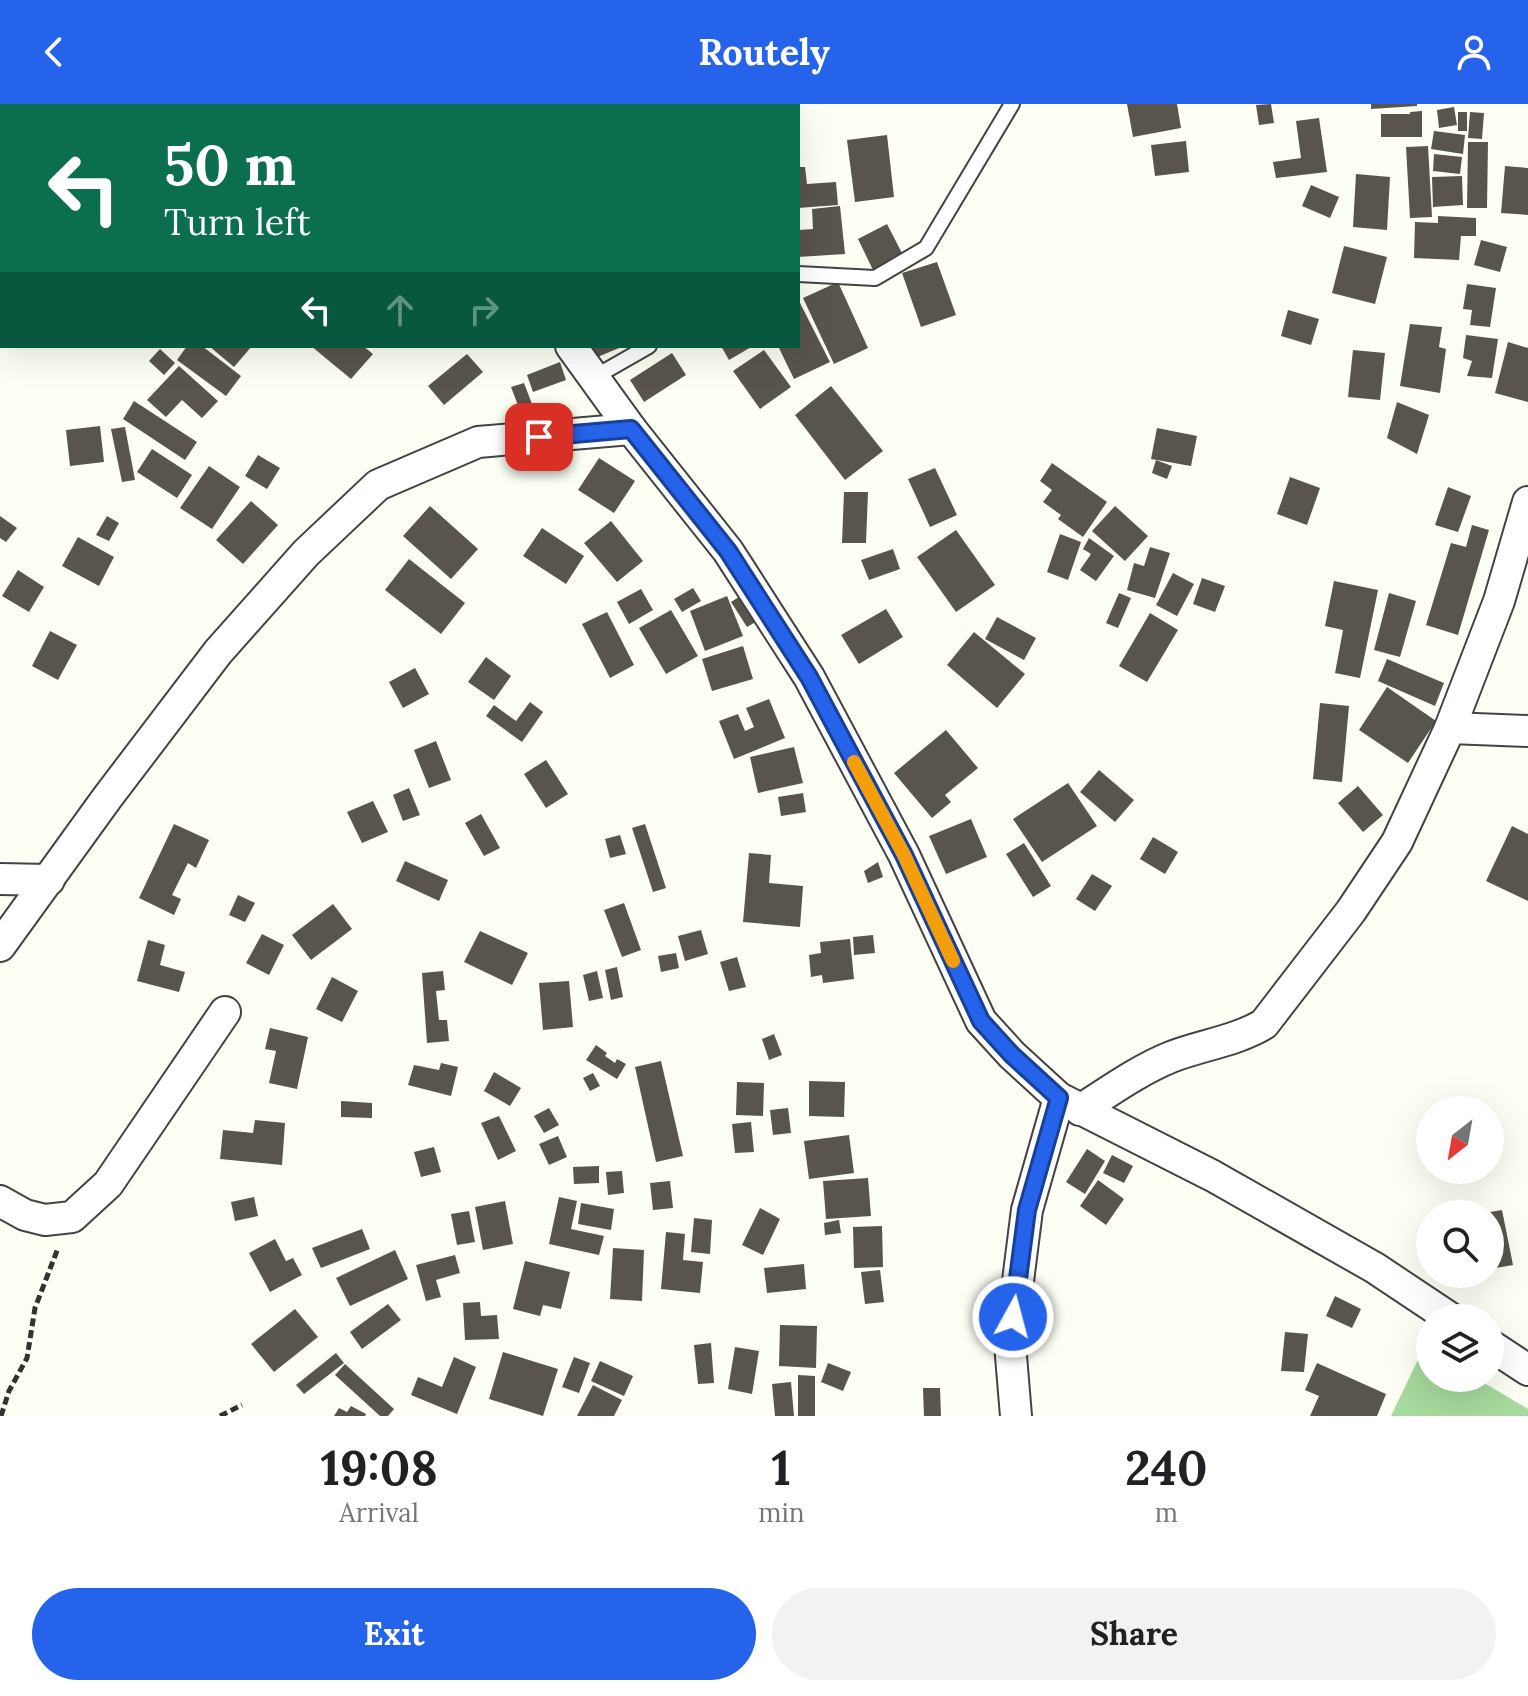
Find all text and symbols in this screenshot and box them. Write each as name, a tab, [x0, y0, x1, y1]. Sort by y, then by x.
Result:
text: Routely	[698, 29, 830, 75]
icon: back	[32, 30, 76, 74]
icon: person	[1452, 30, 1496, 74]
text: 50 m	[164, 129, 296, 200]
icon: left	[32, 136, 136, 240]
text: Turn left	[164, 199, 311, 245]
icon: left	[294, 288, 338, 332]
icon: ahead	[378, 288, 422, 332]
icon: right	[462, 288, 506, 332]
pin	[505, 403, 573, 471]
icon: arrive	[517, 415, 561, 459]
north arrow	[1416, 1096, 1504, 1184]
map controls	[1416, 1096, 1504, 1392]
button: search	[1416, 1200, 1504, 1288]
position arrow	[971, 1275, 1055, 1359]
button: layers	[1416, 1304, 1504, 1392]
text: 19:08	[321, 1437, 438, 1498]
text: 1	[772, 1437, 791, 1498]
text: 240	[1125, 1437, 1207, 1498]
text: Arrival	[339, 1496, 419, 1529]
text: min	[758, 1496, 805, 1529]
text: m	[1155, 1496, 1178, 1529]
button: Exit	[32, 1588, 756, 1680]
button: Share	[772, 1588, 1496, 1680]

